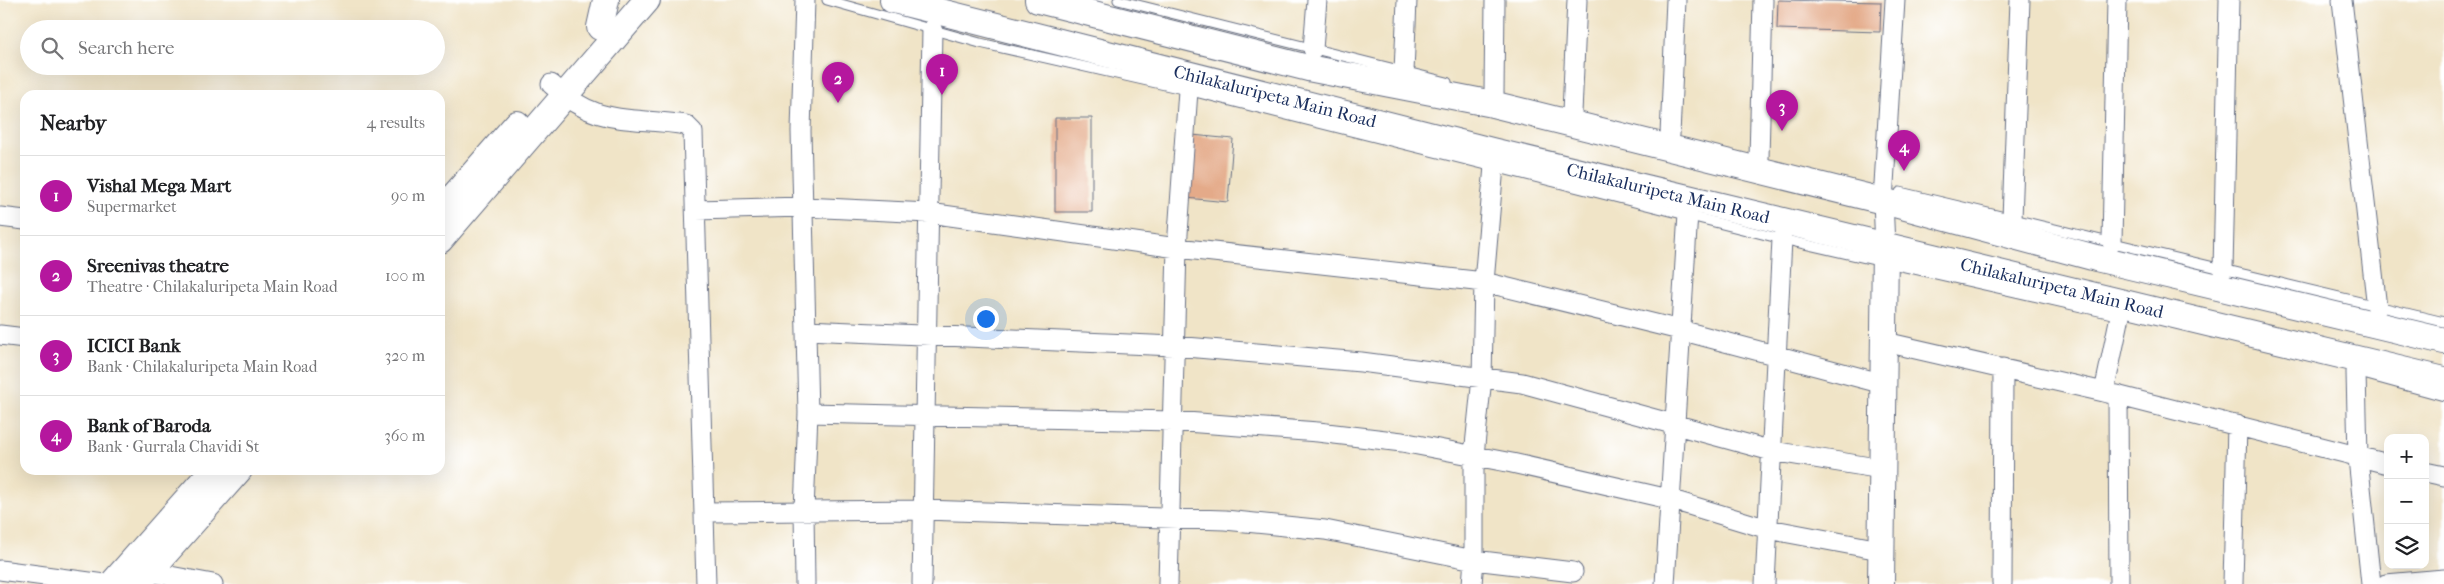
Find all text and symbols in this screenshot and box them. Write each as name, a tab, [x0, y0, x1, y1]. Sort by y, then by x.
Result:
search box	[20, 20, 445, 75]
icon: search	[38, 34, 66, 62]
text: Search here	[78, 37, 174, 59]
pin: 1	[926, 54, 958, 95]
street label: Chilakaluripeta Main Road	[1171, 61, 1379, 132]
pin: 2	[822, 62, 854, 103]
pin: 3	[1766, 90, 1798, 131]
text: Nearby	[40, 111, 106, 135]
text: 4 results	[367, 113, 425, 132]
pin: 4	[1888, 130, 1920, 171]
street label: Chilakaluripeta Main Road	[1564, 159, 1772, 228]
text: Vishal Mega Mart	[87, 175, 231, 197]
text: 1	[53, 186, 59, 205]
text: 90 m	[391, 186, 425, 205]
text: Supermarket	[87, 197, 177, 216]
street label: Chilakaluripeta Main Road	[1958, 254, 2166, 323]
text: Sreenivas theatre	[87, 255, 229, 277]
text: 2	[52, 266, 60, 285]
text: 100 m	[385, 266, 425, 285]
text: Theatre · Chilakaluripeta Main Road	[87, 277, 338, 296]
your location	[973, 306, 999, 332]
text: ICICI Bank	[87, 335, 180, 357]
text: 3	[53, 346, 59, 365]
text: 320 m	[385, 346, 425, 365]
text: Bank · Chilakaluripeta Main Road	[87, 357, 317, 376]
text: Bank of Baroda	[87, 415, 211, 437]
text: 4	[51, 426, 61, 445]
text: 360 m	[384, 426, 425, 445]
map controls	[2384, 434, 2429, 569]
button: +	[2384, 434, 2429, 479]
text: Bank · Gurrala Chavidi St	[87, 437, 259, 456]
button: −	[2384, 479, 2429, 524]
button: layers	[2384, 524, 2429, 569]

